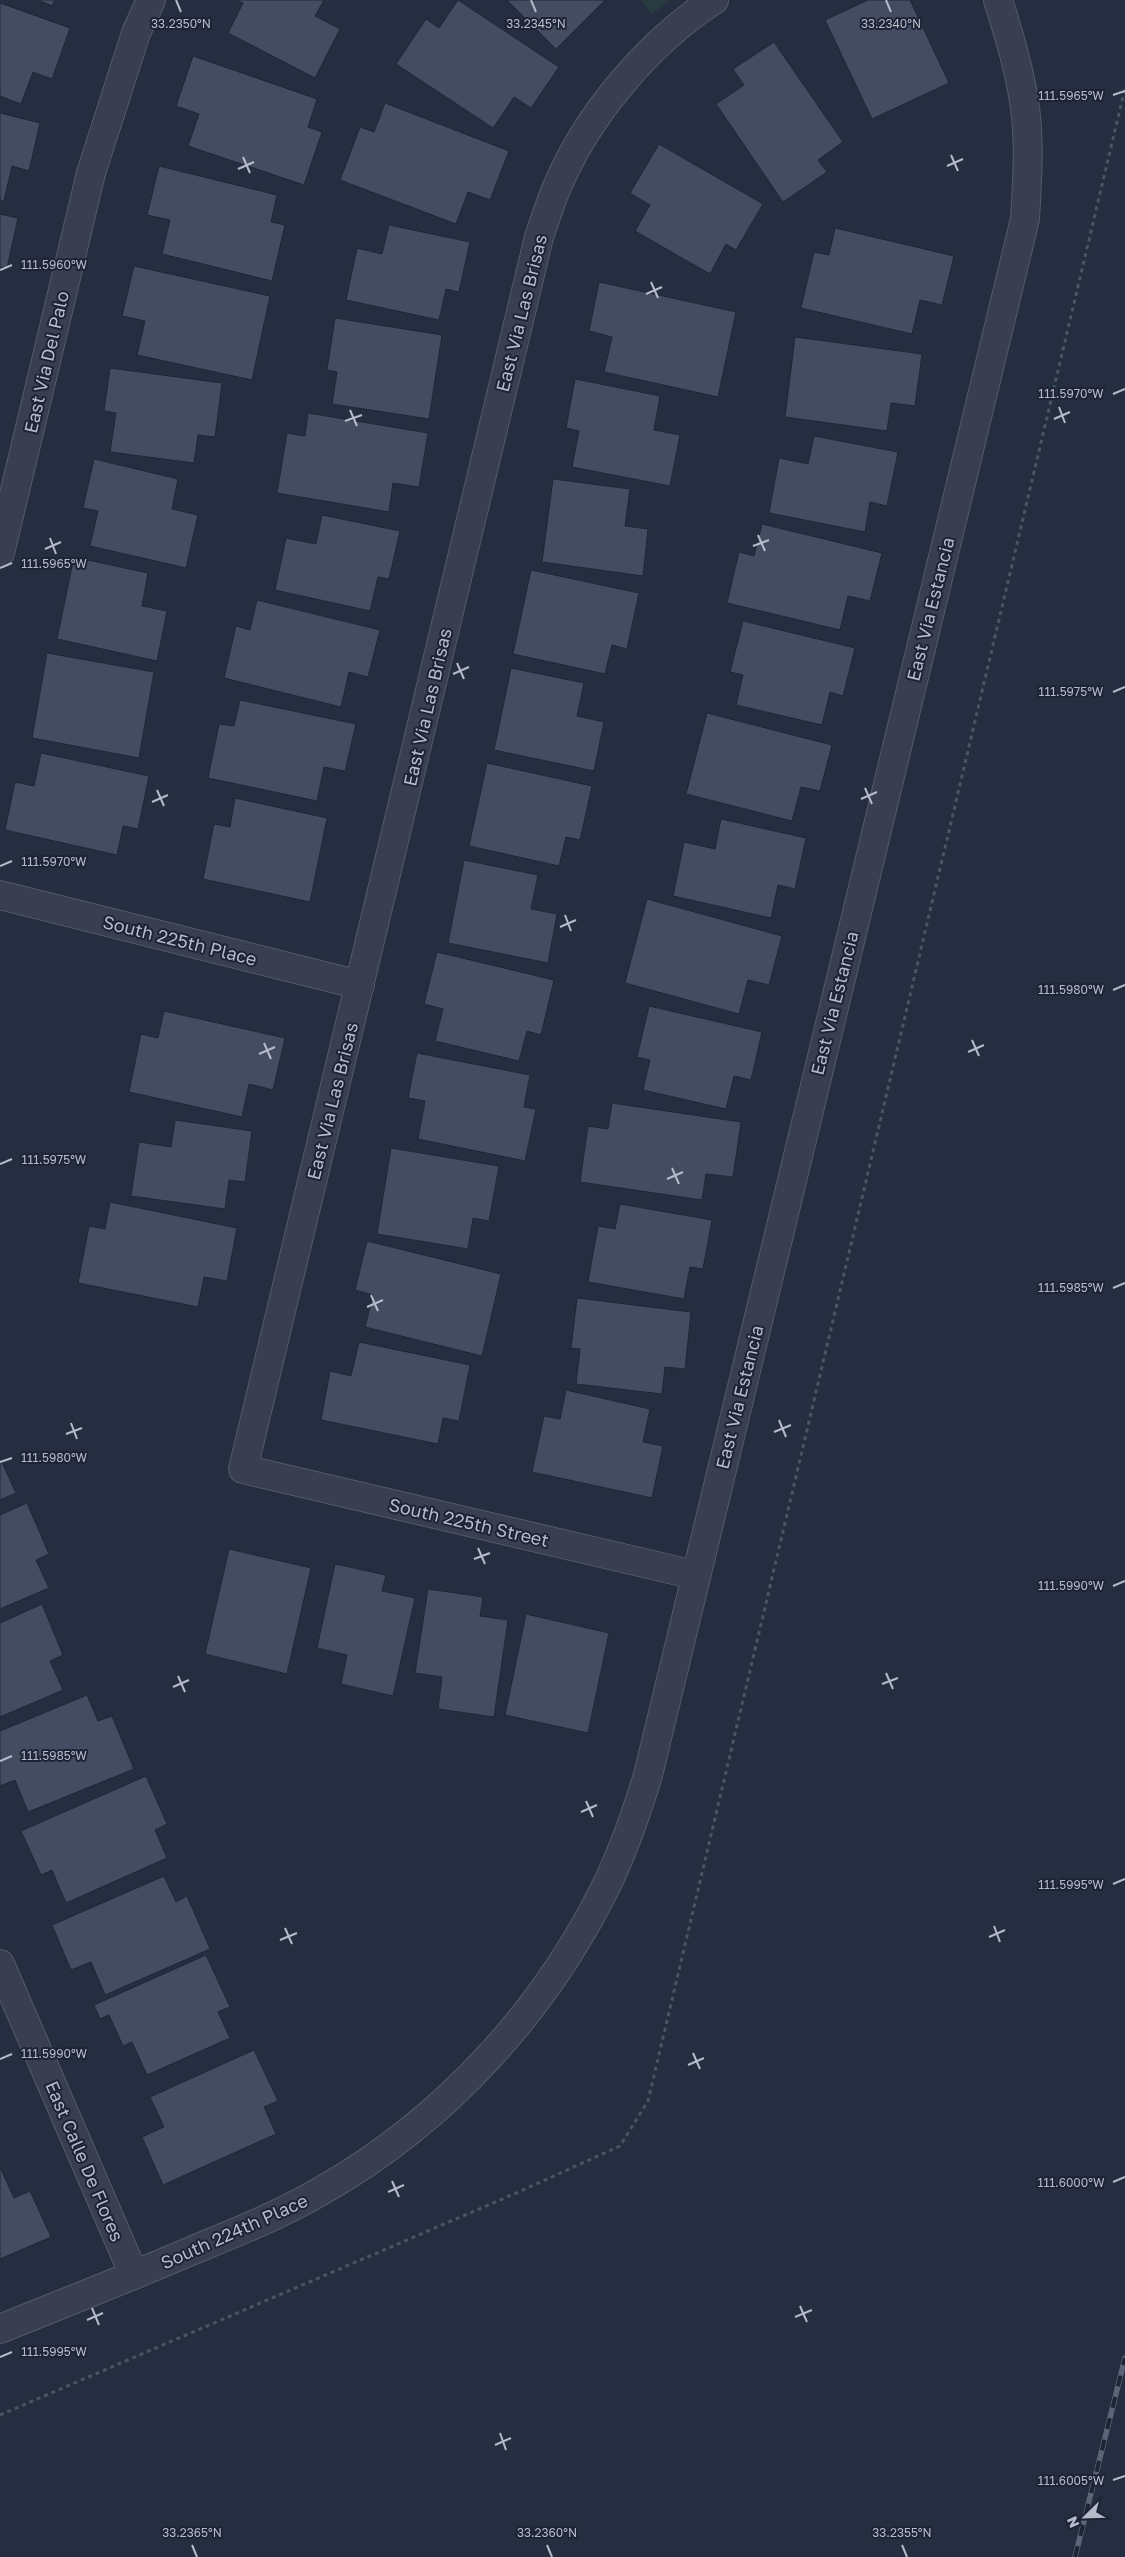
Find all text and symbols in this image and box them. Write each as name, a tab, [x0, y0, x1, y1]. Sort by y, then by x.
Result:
text: 33.2350°N	[151, 16, 211, 31]
text: 33.2345°N	[506, 16, 566, 31]
text: 33.2340°N	[861, 16, 921, 31]
text: 111.5965°W	[1038, 88, 1104, 103]
street label: East Via Las Brisas	[491, 232, 551, 394]
text: 111.5960°W	[21, 257, 88, 272]
street label: East Via Del Palo	[19, 289, 73, 435]
text: 111.5970°W	[1038, 386, 1104, 401]
street label: East Via Estancia	[901, 535, 959, 683]
text: 111.5965°W	[21, 556, 87, 571]
street label: East Via Las Brisas	[398, 626, 456, 788]
text: 111.5975°W	[1039, 684, 1104, 699]
text: 111.5970°W	[21, 854, 87, 869]
street label: South 225th Place	[101, 910, 259, 970]
street label: East Via Estancia	[805, 929, 863, 1077]
text: 111.5980°W	[1038, 982, 1105, 997]
street label: East Via Las Brisas	[302, 1020, 362, 1182]
text: 111.5975°W	[22, 1152, 87, 1167]
text: 111.5985°W	[1038, 1280, 1104, 1295]
street label: East Via Estancia	[710, 1323, 768, 1471]
text: 111.5980°W	[21, 1450, 88, 1465]
street label: South 225th Street	[387, 1493, 551, 1551]
text: 111.5990°W	[1038, 1578, 1105, 1593]
text: 111.5985°W	[21, 1748, 87, 1763]
text: 111.5995°W	[1038, 1877, 1104, 1892]
text: 111.5990°W	[21, 2046, 88, 2061]
street label: East Calle De Flores	[41, 2077, 129, 2245]
text: 111.6000°W	[1038, 2175, 1105, 2190]
street label: South 224th Place	[157, 2189, 311, 2273]
text: 111.5995°W	[21, 2344, 87, 2359]
text: 111.6005°W	[1038, 2473, 1105, 2488]
north arrow	[1060, 2492, 1110, 2542]
text: N	[1063, 2514, 1082, 2530]
text: 33.2365°N	[162, 2525, 222, 2540]
text: 33.2360°N	[517, 2525, 577, 2540]
text: 33.2355°N	[872, 2525, 932, 2540]

